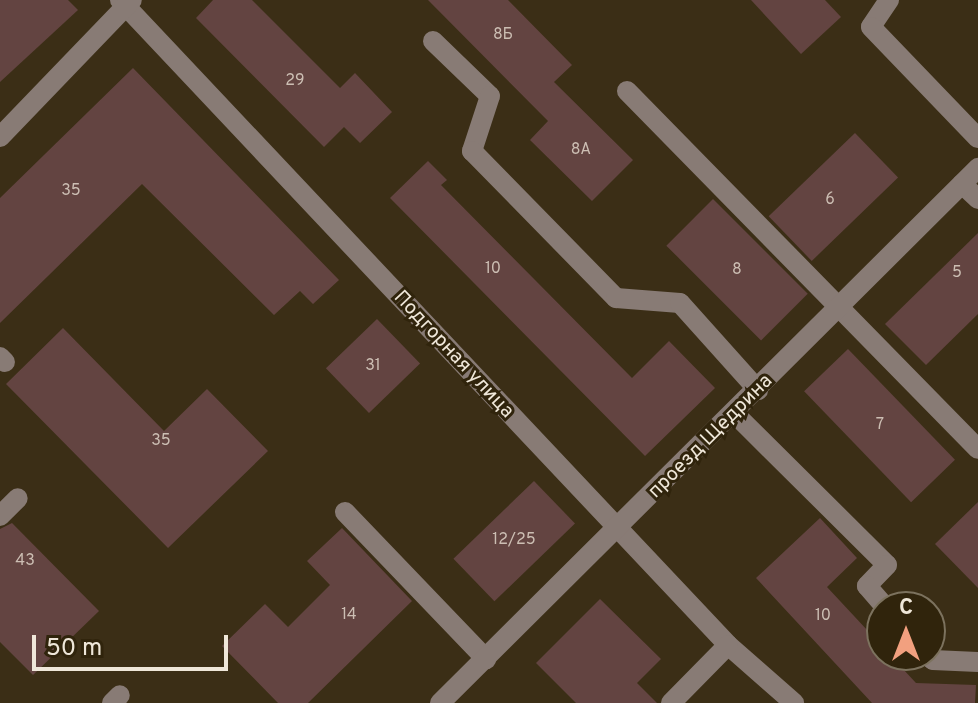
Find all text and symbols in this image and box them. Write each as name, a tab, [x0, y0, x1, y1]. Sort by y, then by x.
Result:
house number: 8Б	[493, 25, 513, 45]
house number: 29	[285, 71, 305, 91]
house number: 8А	[571, 140, 591, 160]
house number: 35	[61, 181, 81, 201]
house number: 6	[825, 190, 835, 210]
house number: 10	[485, 259, 501, 279]
house number: 8	[732, 260, 742, 280]
house number: 5	[952, 263, 962, 283]
street label: Подгорная улица	[388, 286, 518, 424]
house number: 31	[365, 356, 381, 376]
street label: проезд Щедрина	[644, 370, 778, 504]
house number: 7	[876, 415, 884, 435]
house number: 35	[151, 431, 171, 451]
house number: 12/25	[492, 530, 536, 550]
house number: 43	[15, 551, 35, 571]
north arrow	[866, 591, 946, 671]
text: С	[899, 595, 913, 622]
house number: 14	[341, 605, 357, 625]
house number: 10	[815, 606, 831, 626]
scale bar	[36, 619, 232, 669]
text: 50 m	[46, 634, 102, 664]

